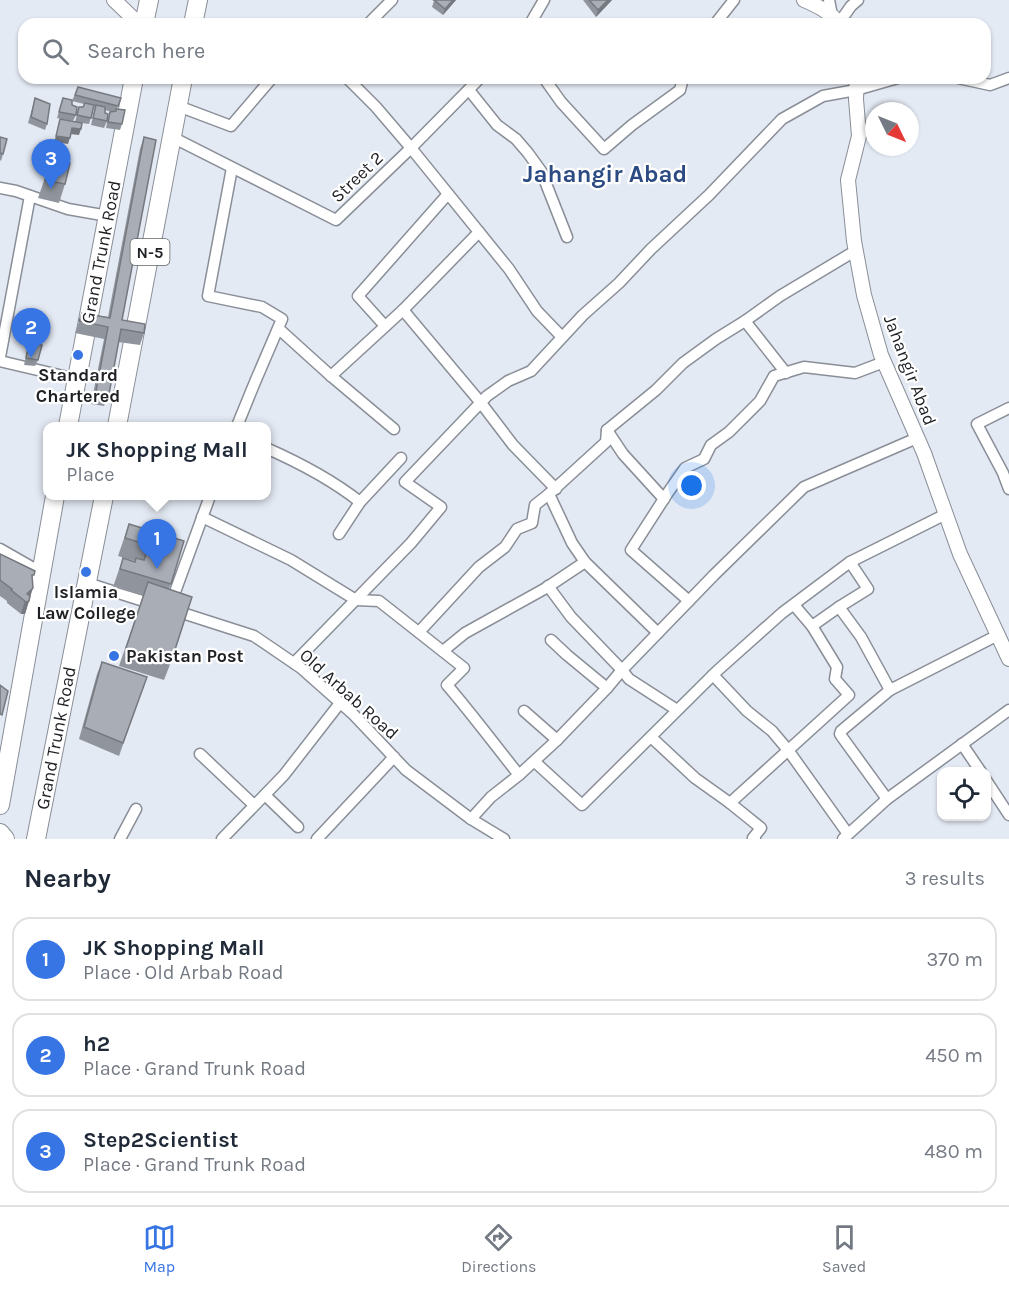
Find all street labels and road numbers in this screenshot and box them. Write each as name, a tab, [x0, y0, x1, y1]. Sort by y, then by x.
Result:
street label: Street 2	[326, 147, 388, 207]
street label: Grand Trunk Road	[76, 178, 126, 326]
road number: N-5	[130, 239, 170, 265]
street label: Jahangir Abad	[879, 312, 941, 428]
street label: Old Arbab Road	[295, 644, 403, 744]
street label: Grand Trunk Road	[31, 664, 81, 812]

